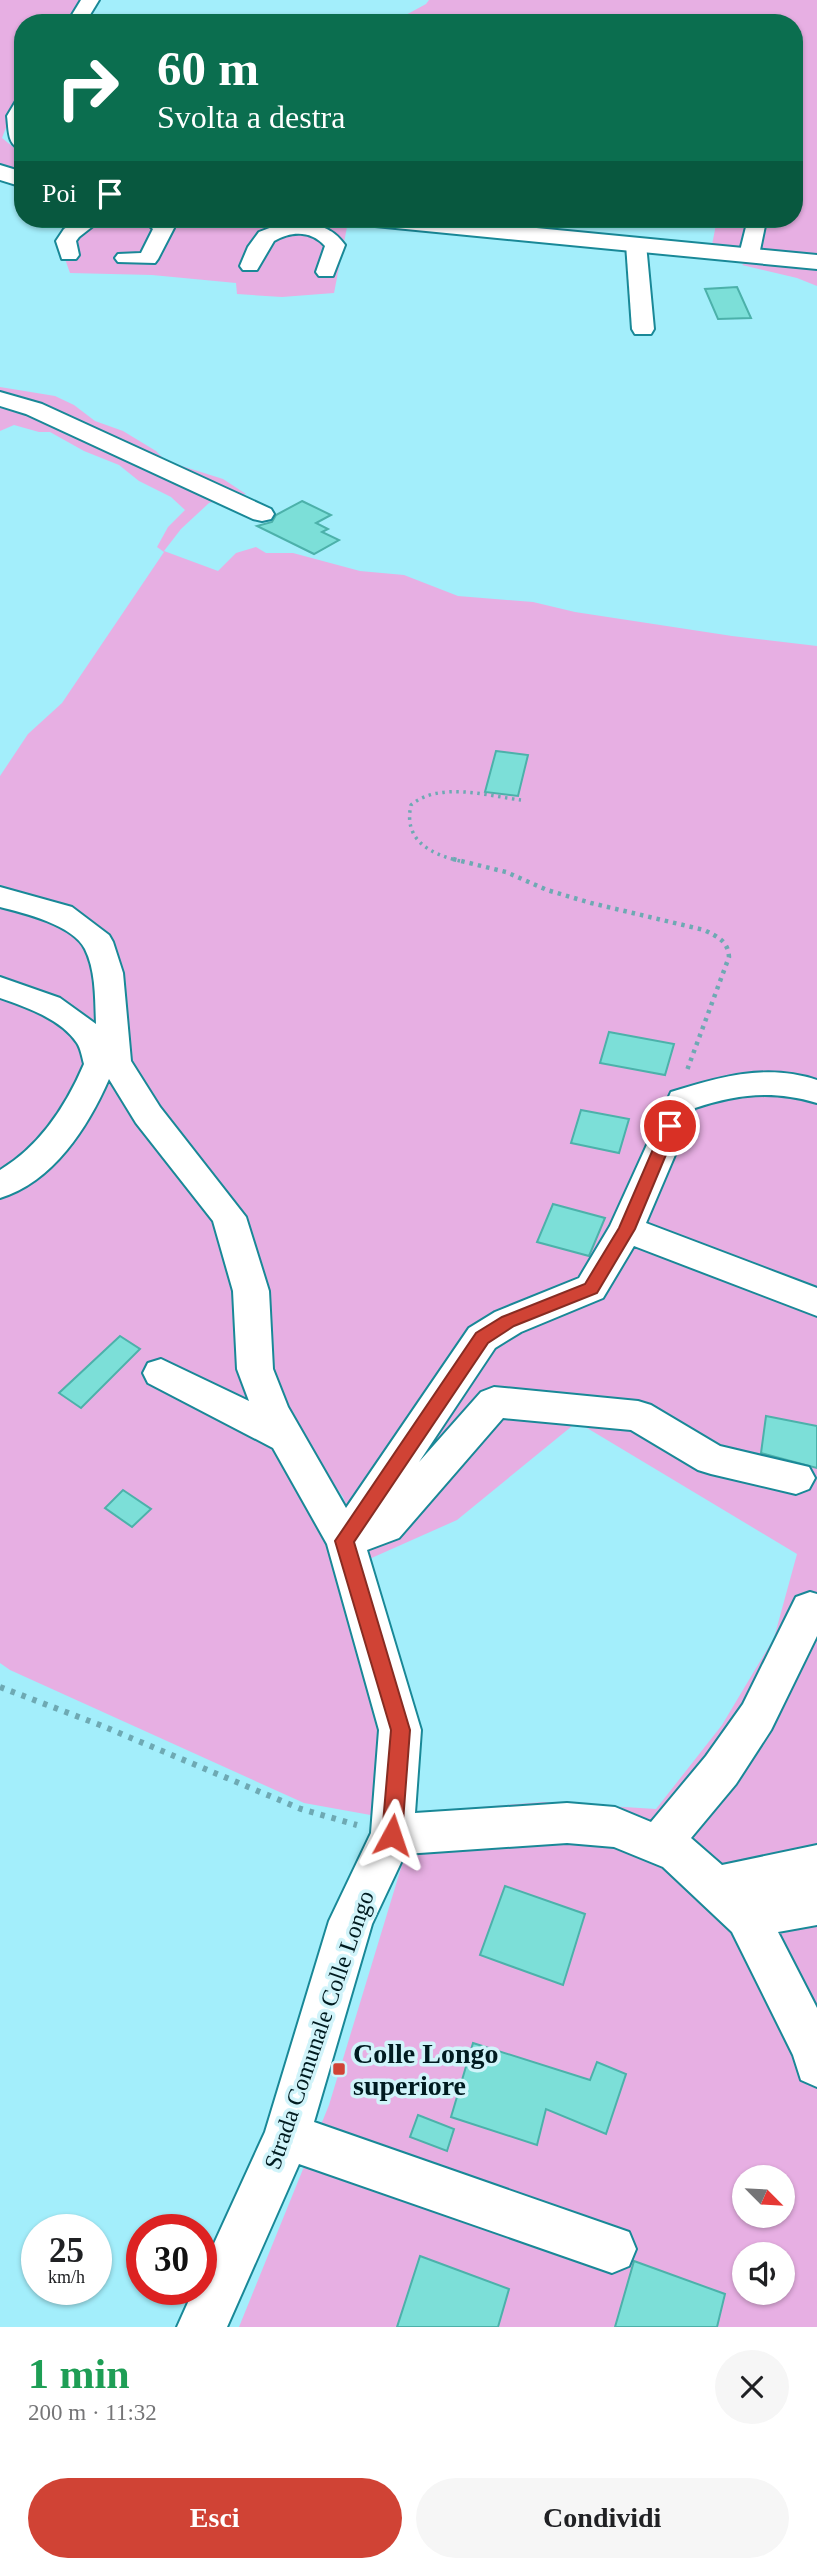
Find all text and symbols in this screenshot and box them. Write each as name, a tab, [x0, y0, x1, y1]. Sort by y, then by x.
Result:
text: 60 m	[157, 41, 259, 96]
icon: right	[42, 42, 133, 133]
text: Svolta a destra	[157, 99, 345, 135]
icon: arrive	[91, 175, 129, 213]
text: Poi	[42, 179, 77, 208]
pin	[640, 1096, 700, 1156]
icon: arrive	[651, 1107, 689, 1145]
position arrow	[355, 1798, 429, 1872]
street label: Strada Comunale Colle Longo	[259, 1887, 379, 2173]
place label: Colle Longo superiore	[353, 2038, 498, 2101]
marker: Colle Longo superiore	[331, 2061, 347, 2077]
north arrow	[732, 2165, 794, 2228]
map controls	[732, 2165, 795, 2305]
speed limit sign: 30	[126, 2214, 217, 2305]
text: 25	[49, 2231, 84, 2270]
button: sound	[732, 2242, 795, 2305]
text: km/h	[48, 2267, 85, 2287]
button: close	[715, 2350, 789, 2424]
text: 1 min	[28, 2351, 130, 2397]
text: 200 m · 11:32	[28, 2400, 157, 2425]
button: Esci	[28, 2478, 402, 2558]
button: Condividi	[416, 2478, 789, 2558]

